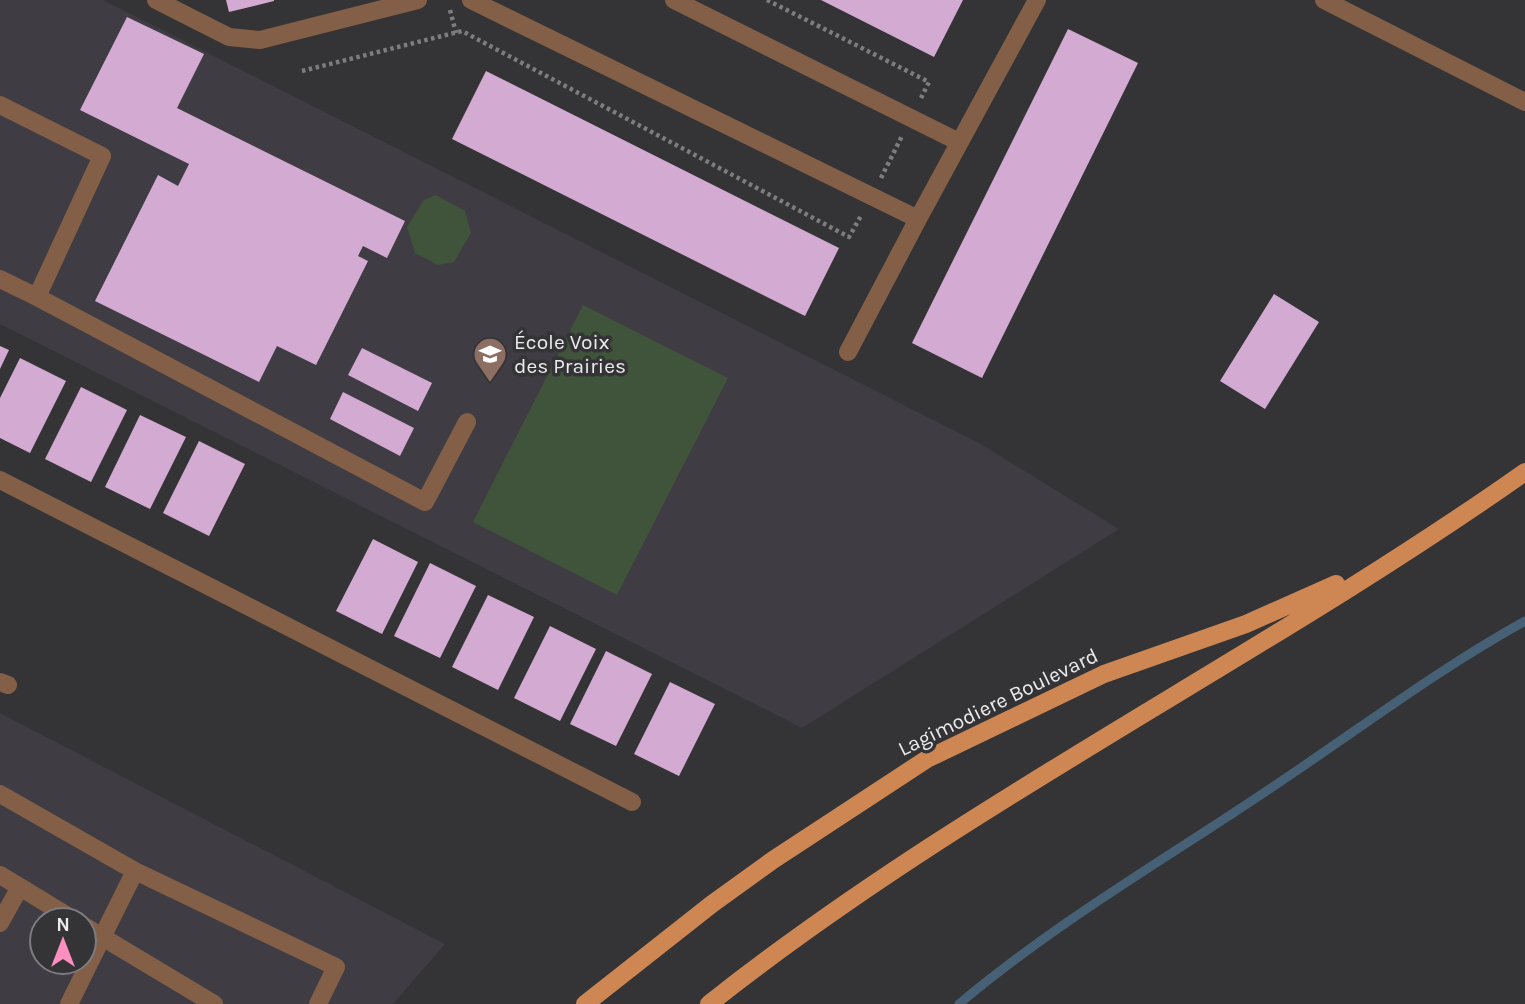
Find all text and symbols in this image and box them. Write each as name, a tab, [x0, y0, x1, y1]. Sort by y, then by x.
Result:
place label: École Voix des Prairies	[514, 330, 626, 378]
school or university icon: École Voix des Prairies	[471, 335, 509, 384]
street label: Lagimodiere Boulevard	[894, 643, 1102, 761]
north arrow	[28, 906, 98, 976]
text: N	[56, 914, 70, 936]

